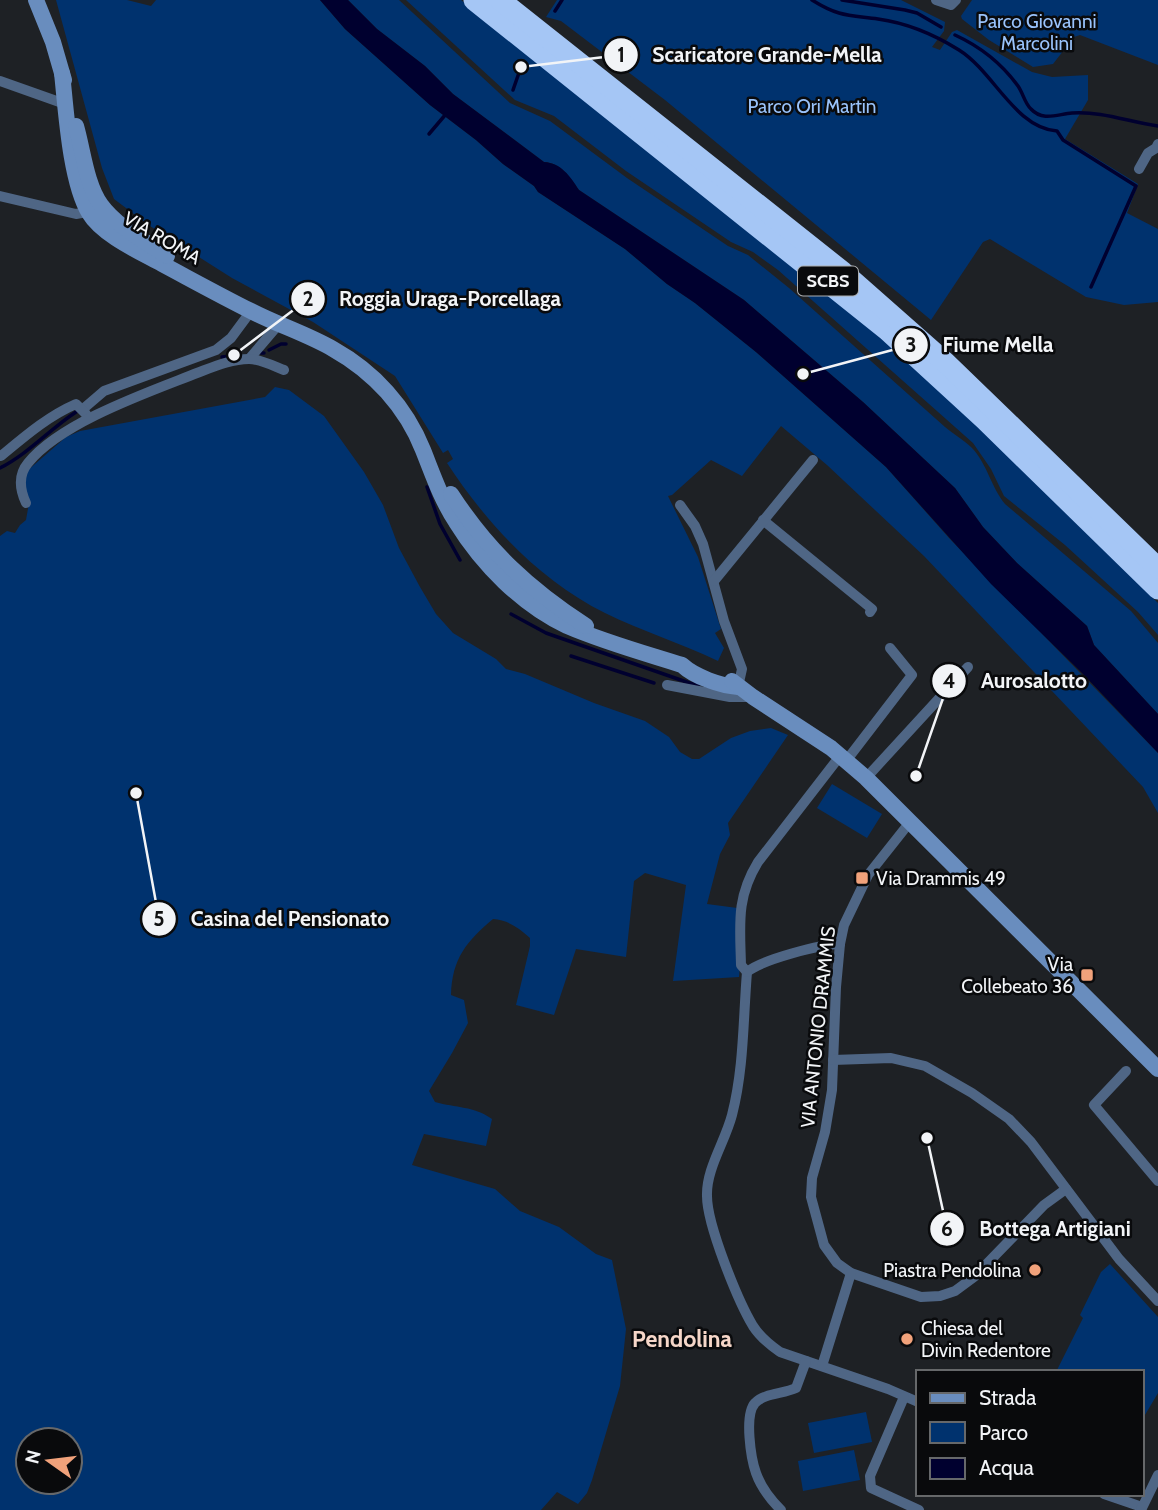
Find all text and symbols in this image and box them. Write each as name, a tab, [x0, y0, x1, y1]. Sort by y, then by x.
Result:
park label: Parco Giovanni Marcolini	[977, 10, 1097, 55]
callout: Scaricatore Grande-Mella	[603, 34, 895, 76]
text: 1	[617, 42, 625, 67]
text: Scaricatore Grande-Mella	[652, 42, 882, 67]
park label: Parco Ori Martin	[748, 95, 877, 118]
street label: VIA ROMA	[119, 207, 205, 269]
road number: SCBS	[798, 267, 858, 296]
callout: Roggia Uraga-Porcellaga	[290, 278, 575, 320]
text: 2	[302, 286, 314, 311]
text: Roggia Uraga-Porcellaga	[339, 286, 562, 311]
callout: Fiume Mella	[894, 324, 1068, 366]
text: 3	[905, 332, 917, 357]
text: Fiume Mella	[943, 332, 1054, 357]
callout: Aurosalotto	[932, 660, 1101, 702]
text: 4	[942, 668, 956, 693]
text: Aurosalotto	[981, 668, 1087, 693]
place label: Via Drammis 49	[876, 867, 1006, 890]
marker: Via Drammis 49	[854, 870, 870, 886]
callout: Casina del Pensionato	[141, 898, 403, 940]
text: 5	[153, 906, 165, 931]
text: Casina del Pensionato	[191, 906, 389, 931]
street label: VIA ANTONIO DRAMMIS	[796, 925, 840, 1129]
place label: Via Collebeato 36	[961, 953, 1073, 998]
marker: Via Collebeato 36	[1079, 967, 1095, 983]
callout: Bottega Artigiani	[930, 1208, 1144, 1250]
text: 6	[941, 1216, 953, 1241]
text: Bottega Artigiani	[979, 1216, 1131, 1241]
place label: Piastra Pendolina	[883, 1259, 1021, 1282]
marker: Piastra Pendolina	[1027, 1262, 1043, 1278]
place label: Chiesa del Divin Redentore	[921, 1317, 1051, 1362]
district label: Pendolina	[632, 1325, 733, 1353]
marker: Chiesa del Divin Redentore	[899, 1331, 915, 1347]
legend	[916, 1370, 1144, 1496]
text: Strada	[979, 1385, 1036, 1410]
text: Parco	[979, 1420, 1028, 1445]
north arrow	[14, 1426, 84, 1496]
text: N	[20, 1448, 46, 1466]
text: Acqua	[979, 1455, 1034, 1480]

